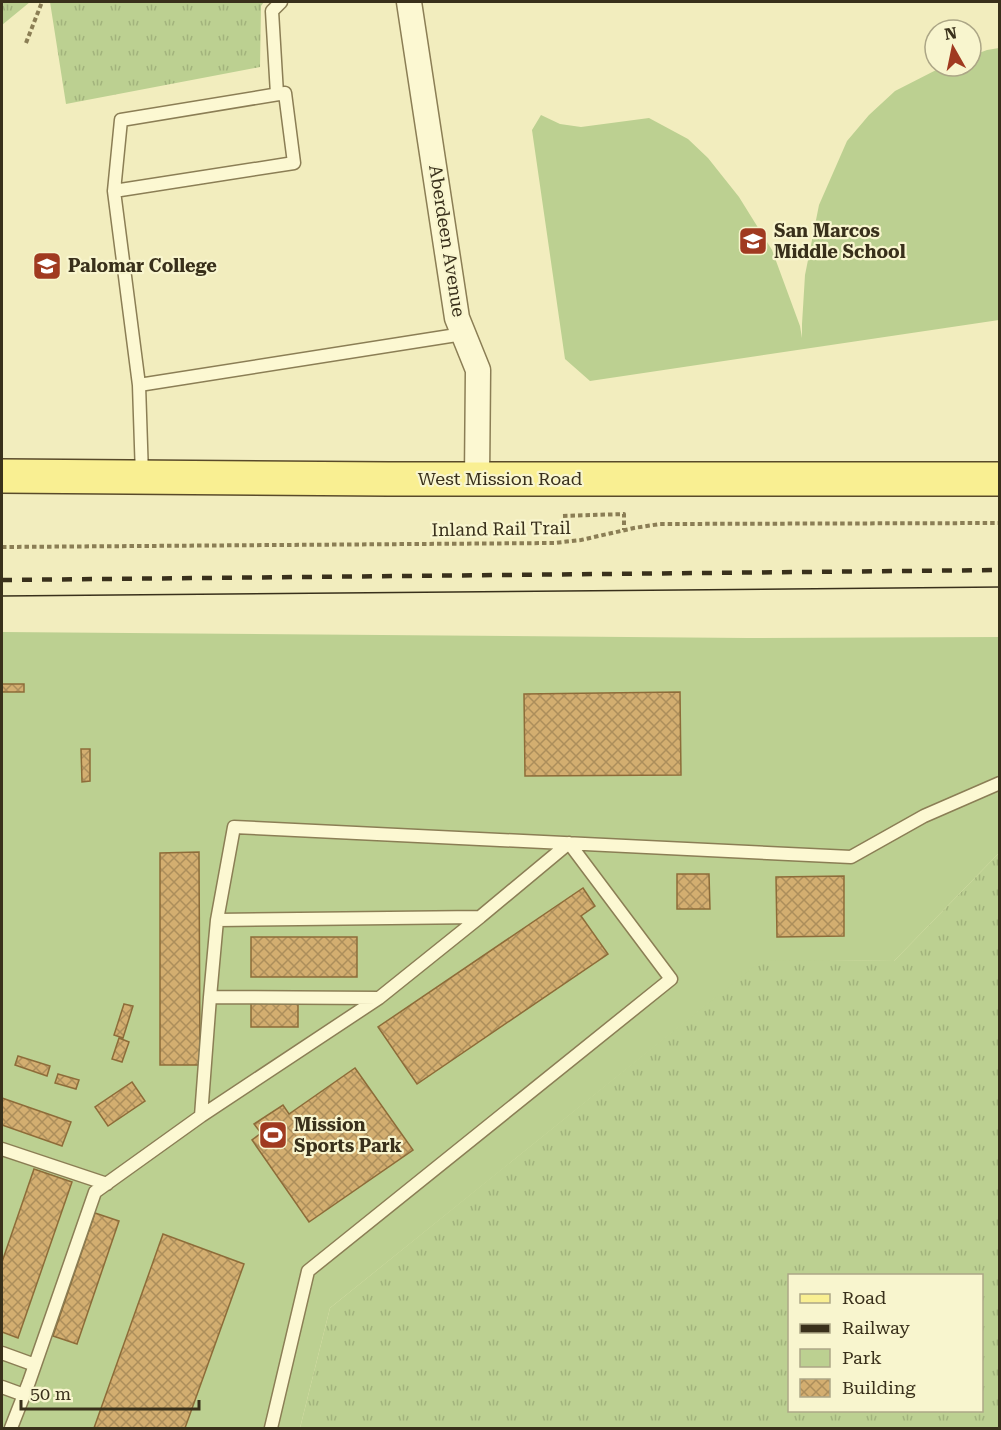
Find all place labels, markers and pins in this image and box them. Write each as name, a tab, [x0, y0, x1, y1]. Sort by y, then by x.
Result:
place label: San Marcos Middle School	[774, 220, 906, 262]
school or university icon: San Marcos Middle School	[737, 225, 769, 257]
school or university icon: Palomar College	[31, 250, 63, 282]
place label: Palomar College	[68, 255, 217, 276]
place label: Mission Sports Park	[294, 1114, 403, 1156]
sports icon: Mission Sports Park	[257, 1119, 289, 1151]

